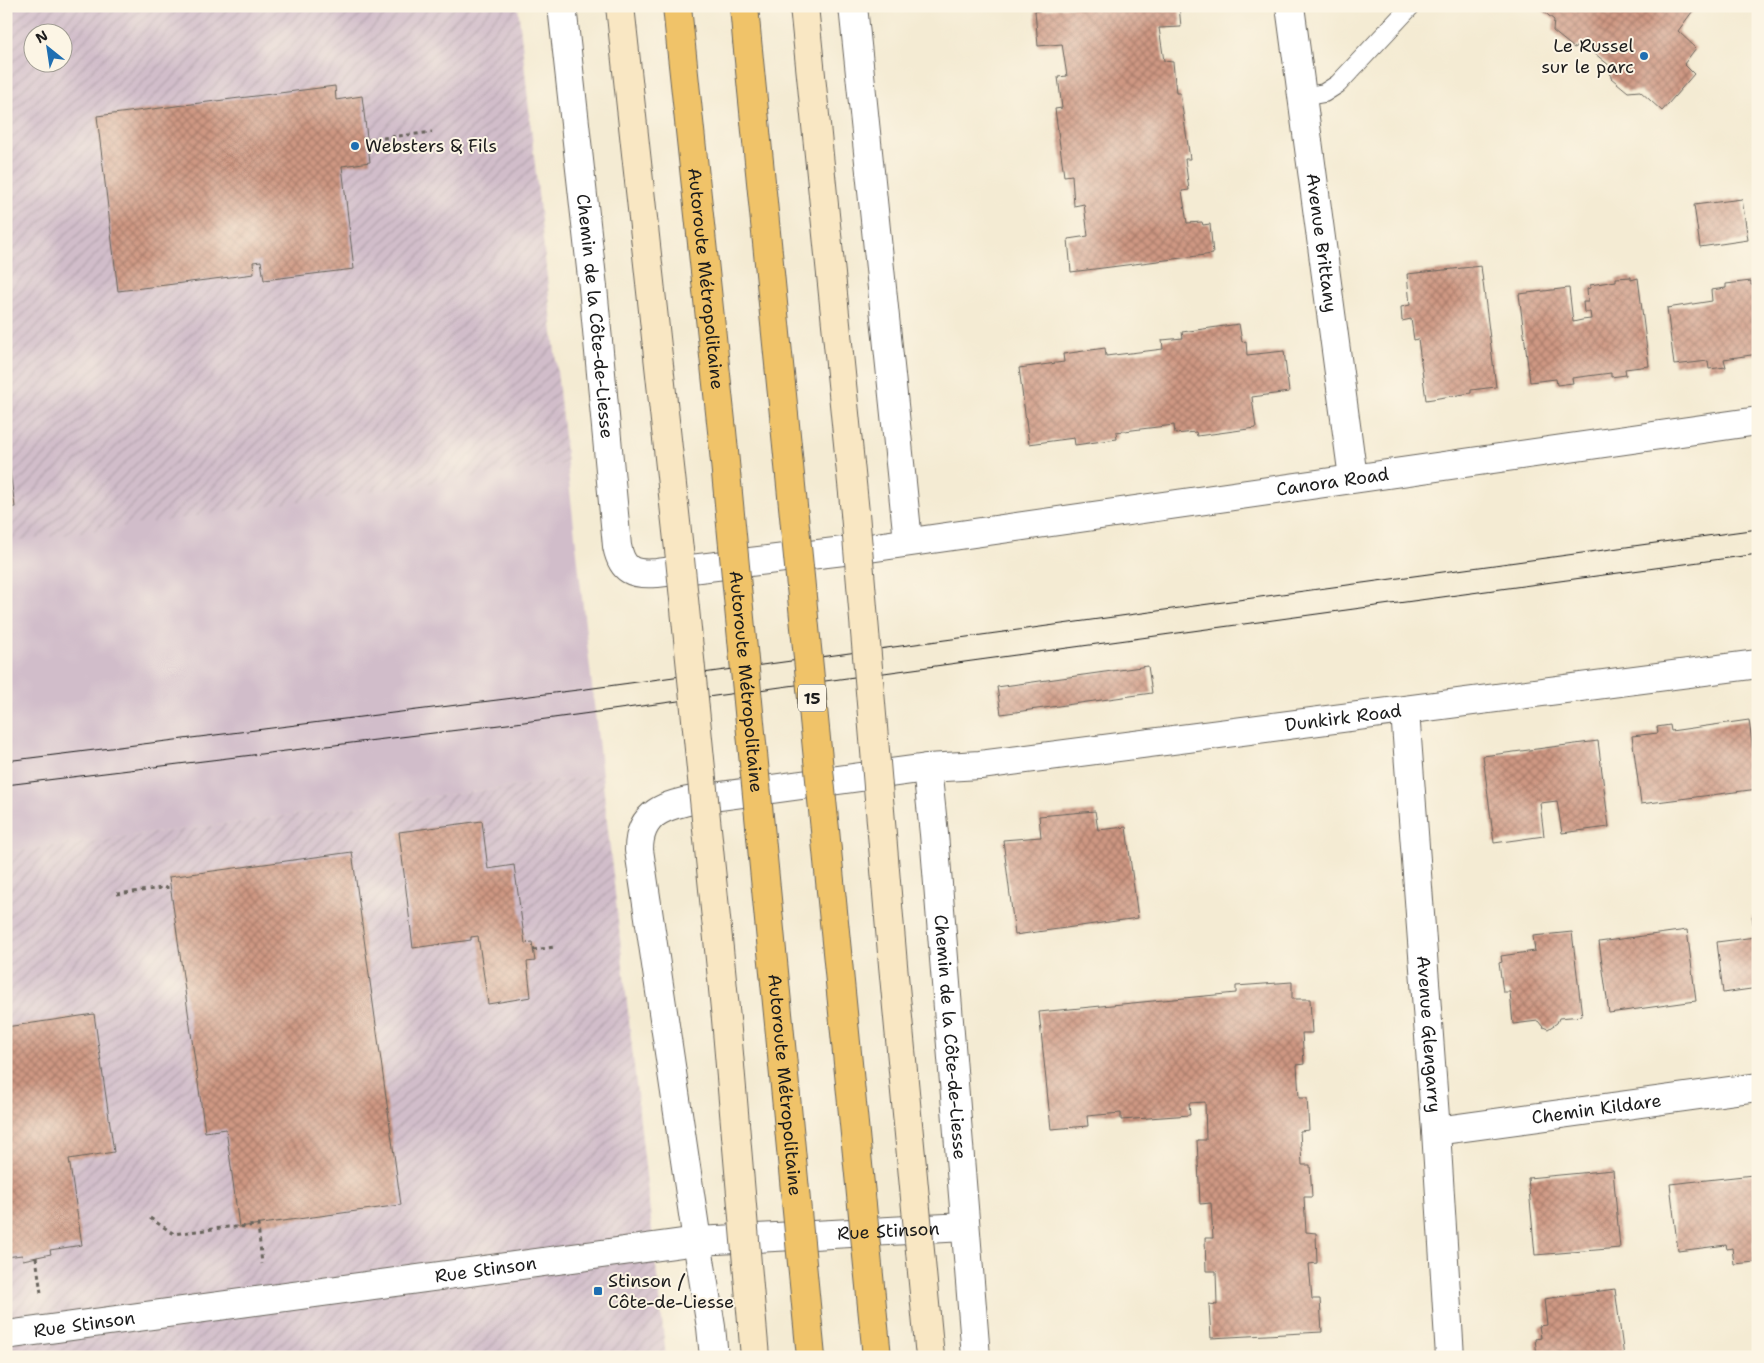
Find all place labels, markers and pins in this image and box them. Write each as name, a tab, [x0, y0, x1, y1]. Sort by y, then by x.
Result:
place label: Le Russel sur le parc	[1541, 34, 1635, 79]
marker: Le Russel sur le parc	[1638, 50, 1650, 62]
place label: Websters & Fils	[365, 134, 497, 158]
marker: Websters & Fils	[349, 140, 361, 152]
place label: Stinson / Côte-de-Liesse	[608, 1269, 734, 1314]
marker: Stinson / Côte-de-Liesse	[592, 1285, 604, 1297]

